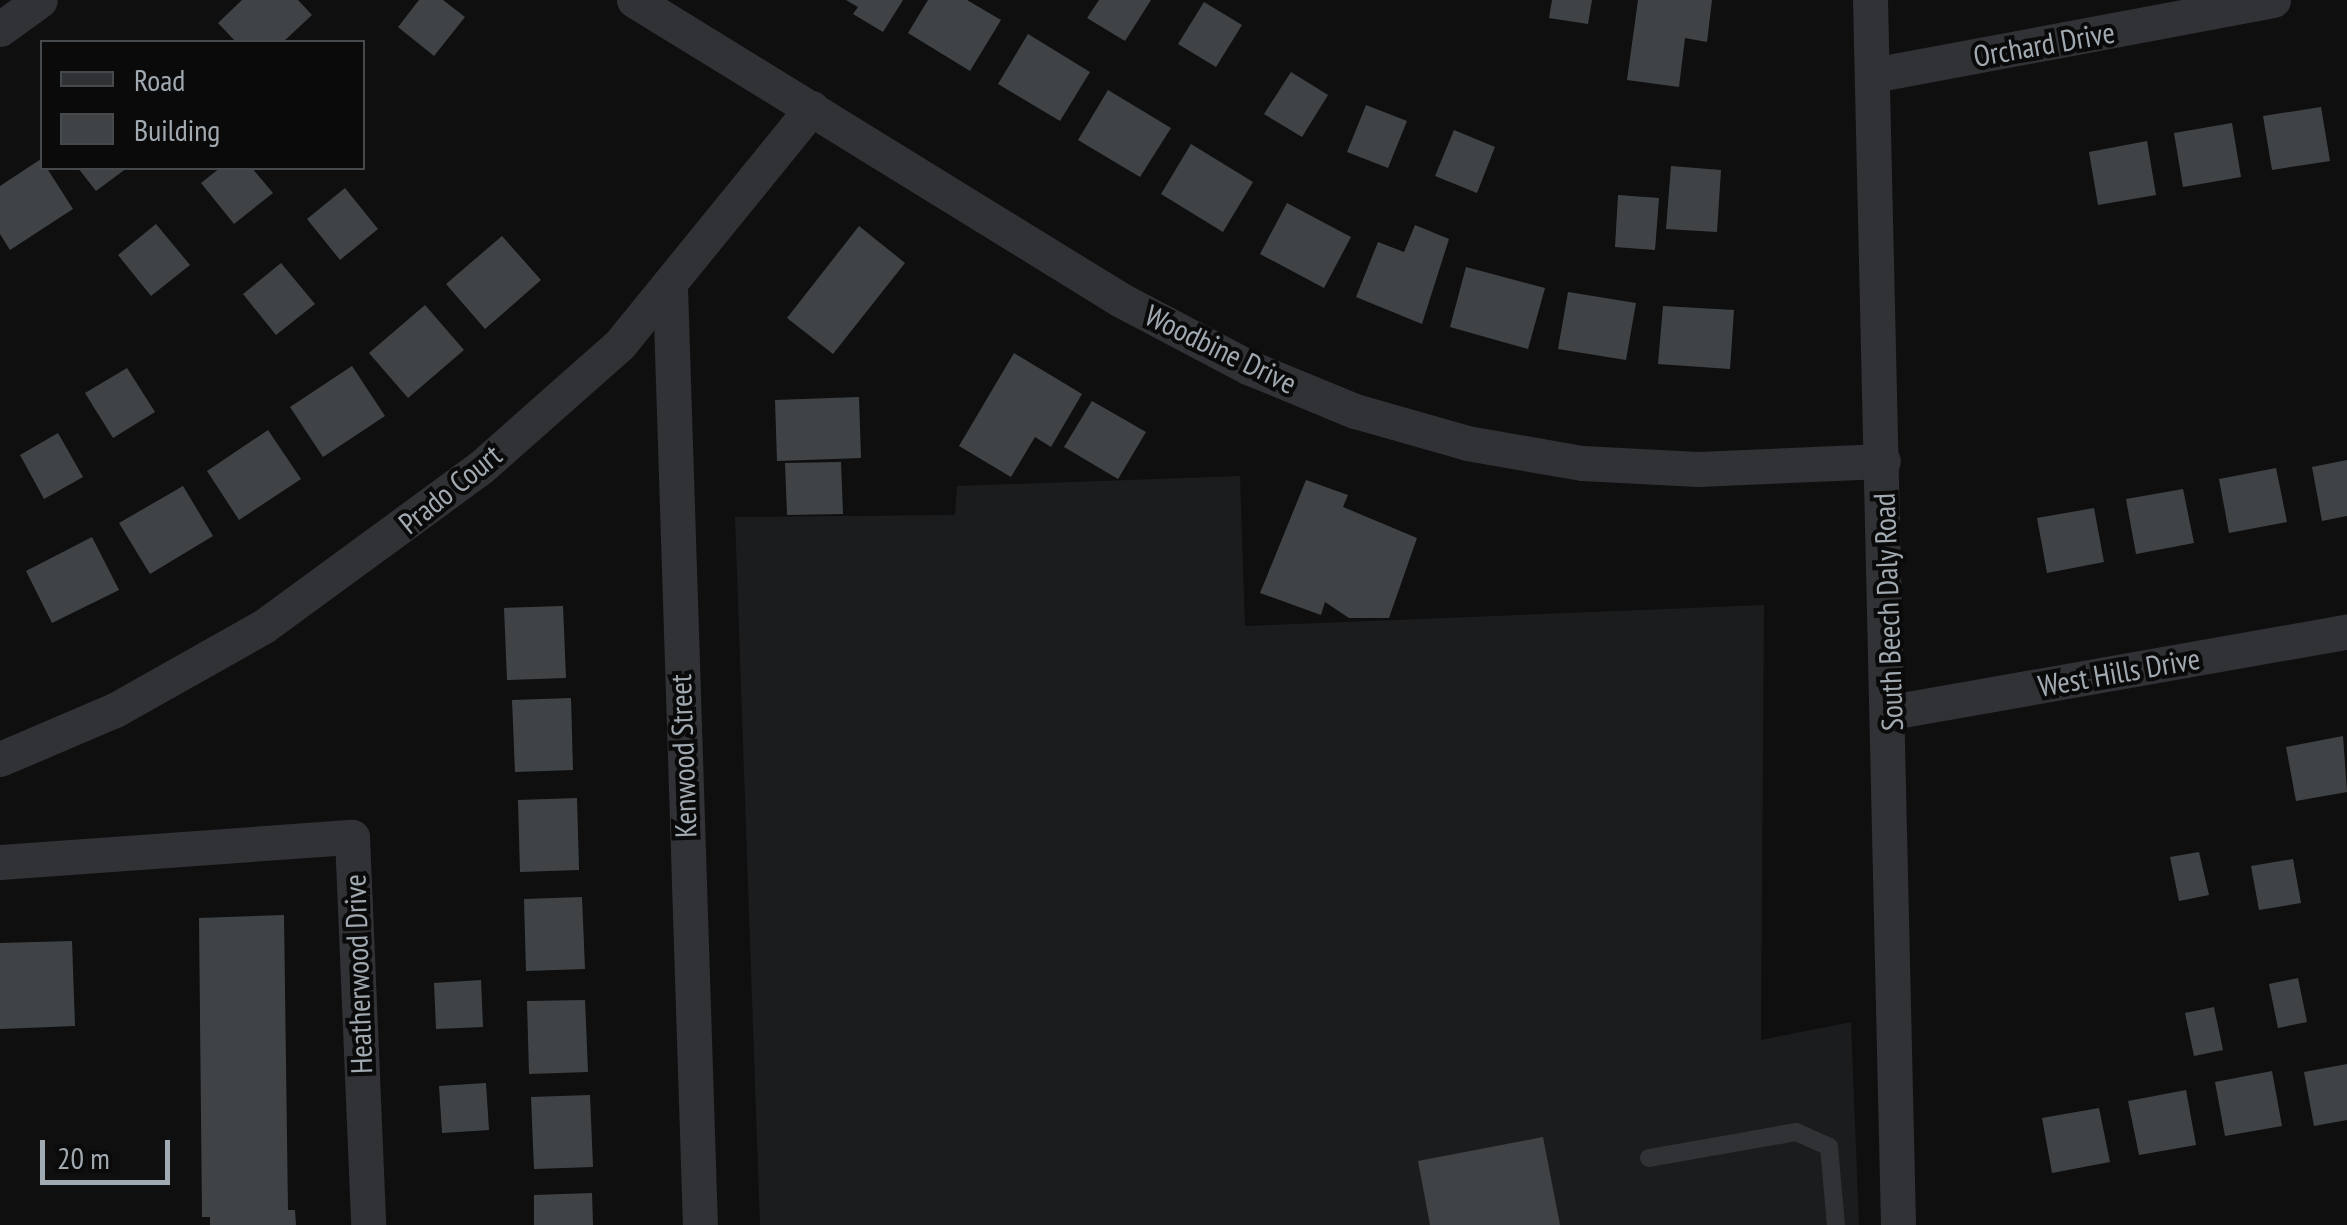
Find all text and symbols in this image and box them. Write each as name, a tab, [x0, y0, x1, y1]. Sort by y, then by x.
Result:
street label: Orchard Drive	[1971, 14, 2117, 74]
legend	[40, 40, 365, 170]
text: Road	[134, 60, 185, 99]
text: Building	[134, 110, 220, 149]
street label: Woodbine Drive	[1139, 297, 1303, 401]
street label: Prado Court	[392, 437, 508, 541]
street label: South Beech Daly Road	[1866, 492, 1910, 732]
street label: West Hills Drive	[2035, 640, 2203, 704]
street label: Kenwood Street	[662, 673, 704, 839]
street label: Heatherwood Drive	[337, 874, 379, 1074]
scale bar	[45, 1120, 175, 1182]
text: 20 m	[57, 1138, 110, 1177]

